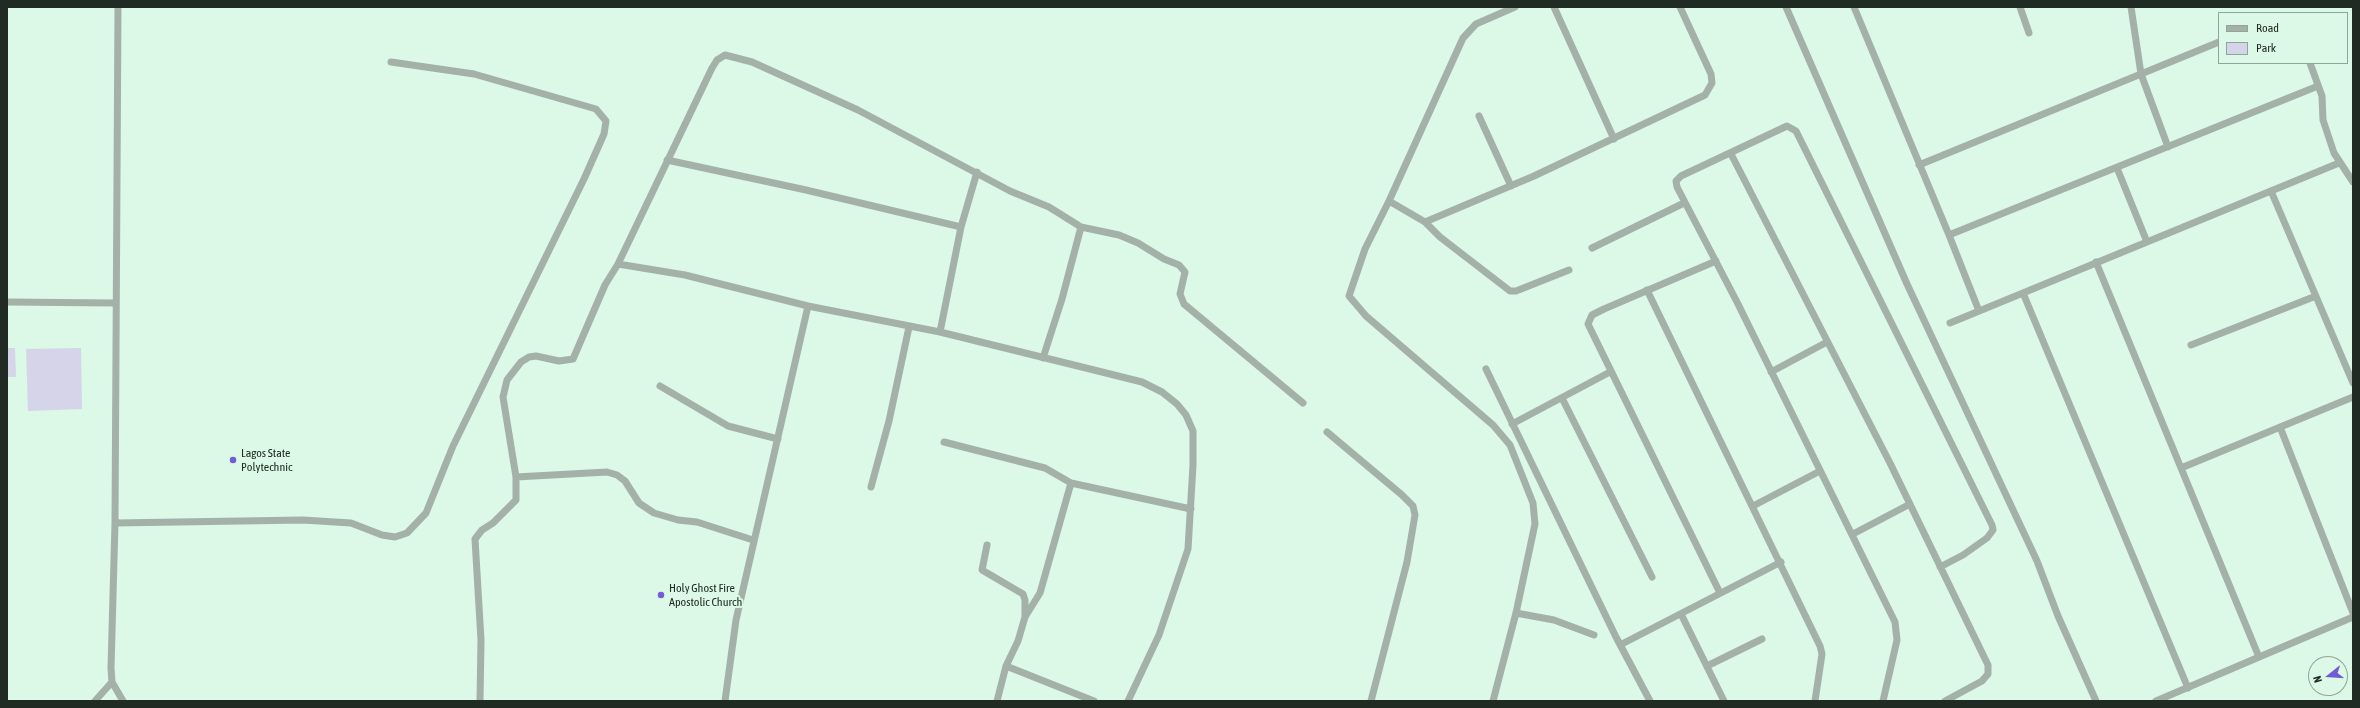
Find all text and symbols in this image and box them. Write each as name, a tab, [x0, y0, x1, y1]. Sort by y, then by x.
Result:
legend	[2218, 12, 2348, 64]
text: Road	[2256, 21, 2279, 35]
text: Park	[2256, 41, 2276, 55]
place label: Lagos State Polytechnic	[241, 446, 292, 474]
marker: Lagos State Polytechnic	[228, 455, 238, 465]
place label: Holy Ghost Fire Apostolic Church	[669, 581, 742, 609]
marker: Holy Ghost Fire Apostolic Church	[656, 590, 666, 600]
north arrow	[2308, 656, 2348, 696]
text: N	[2311, 674, 2324, 684]

